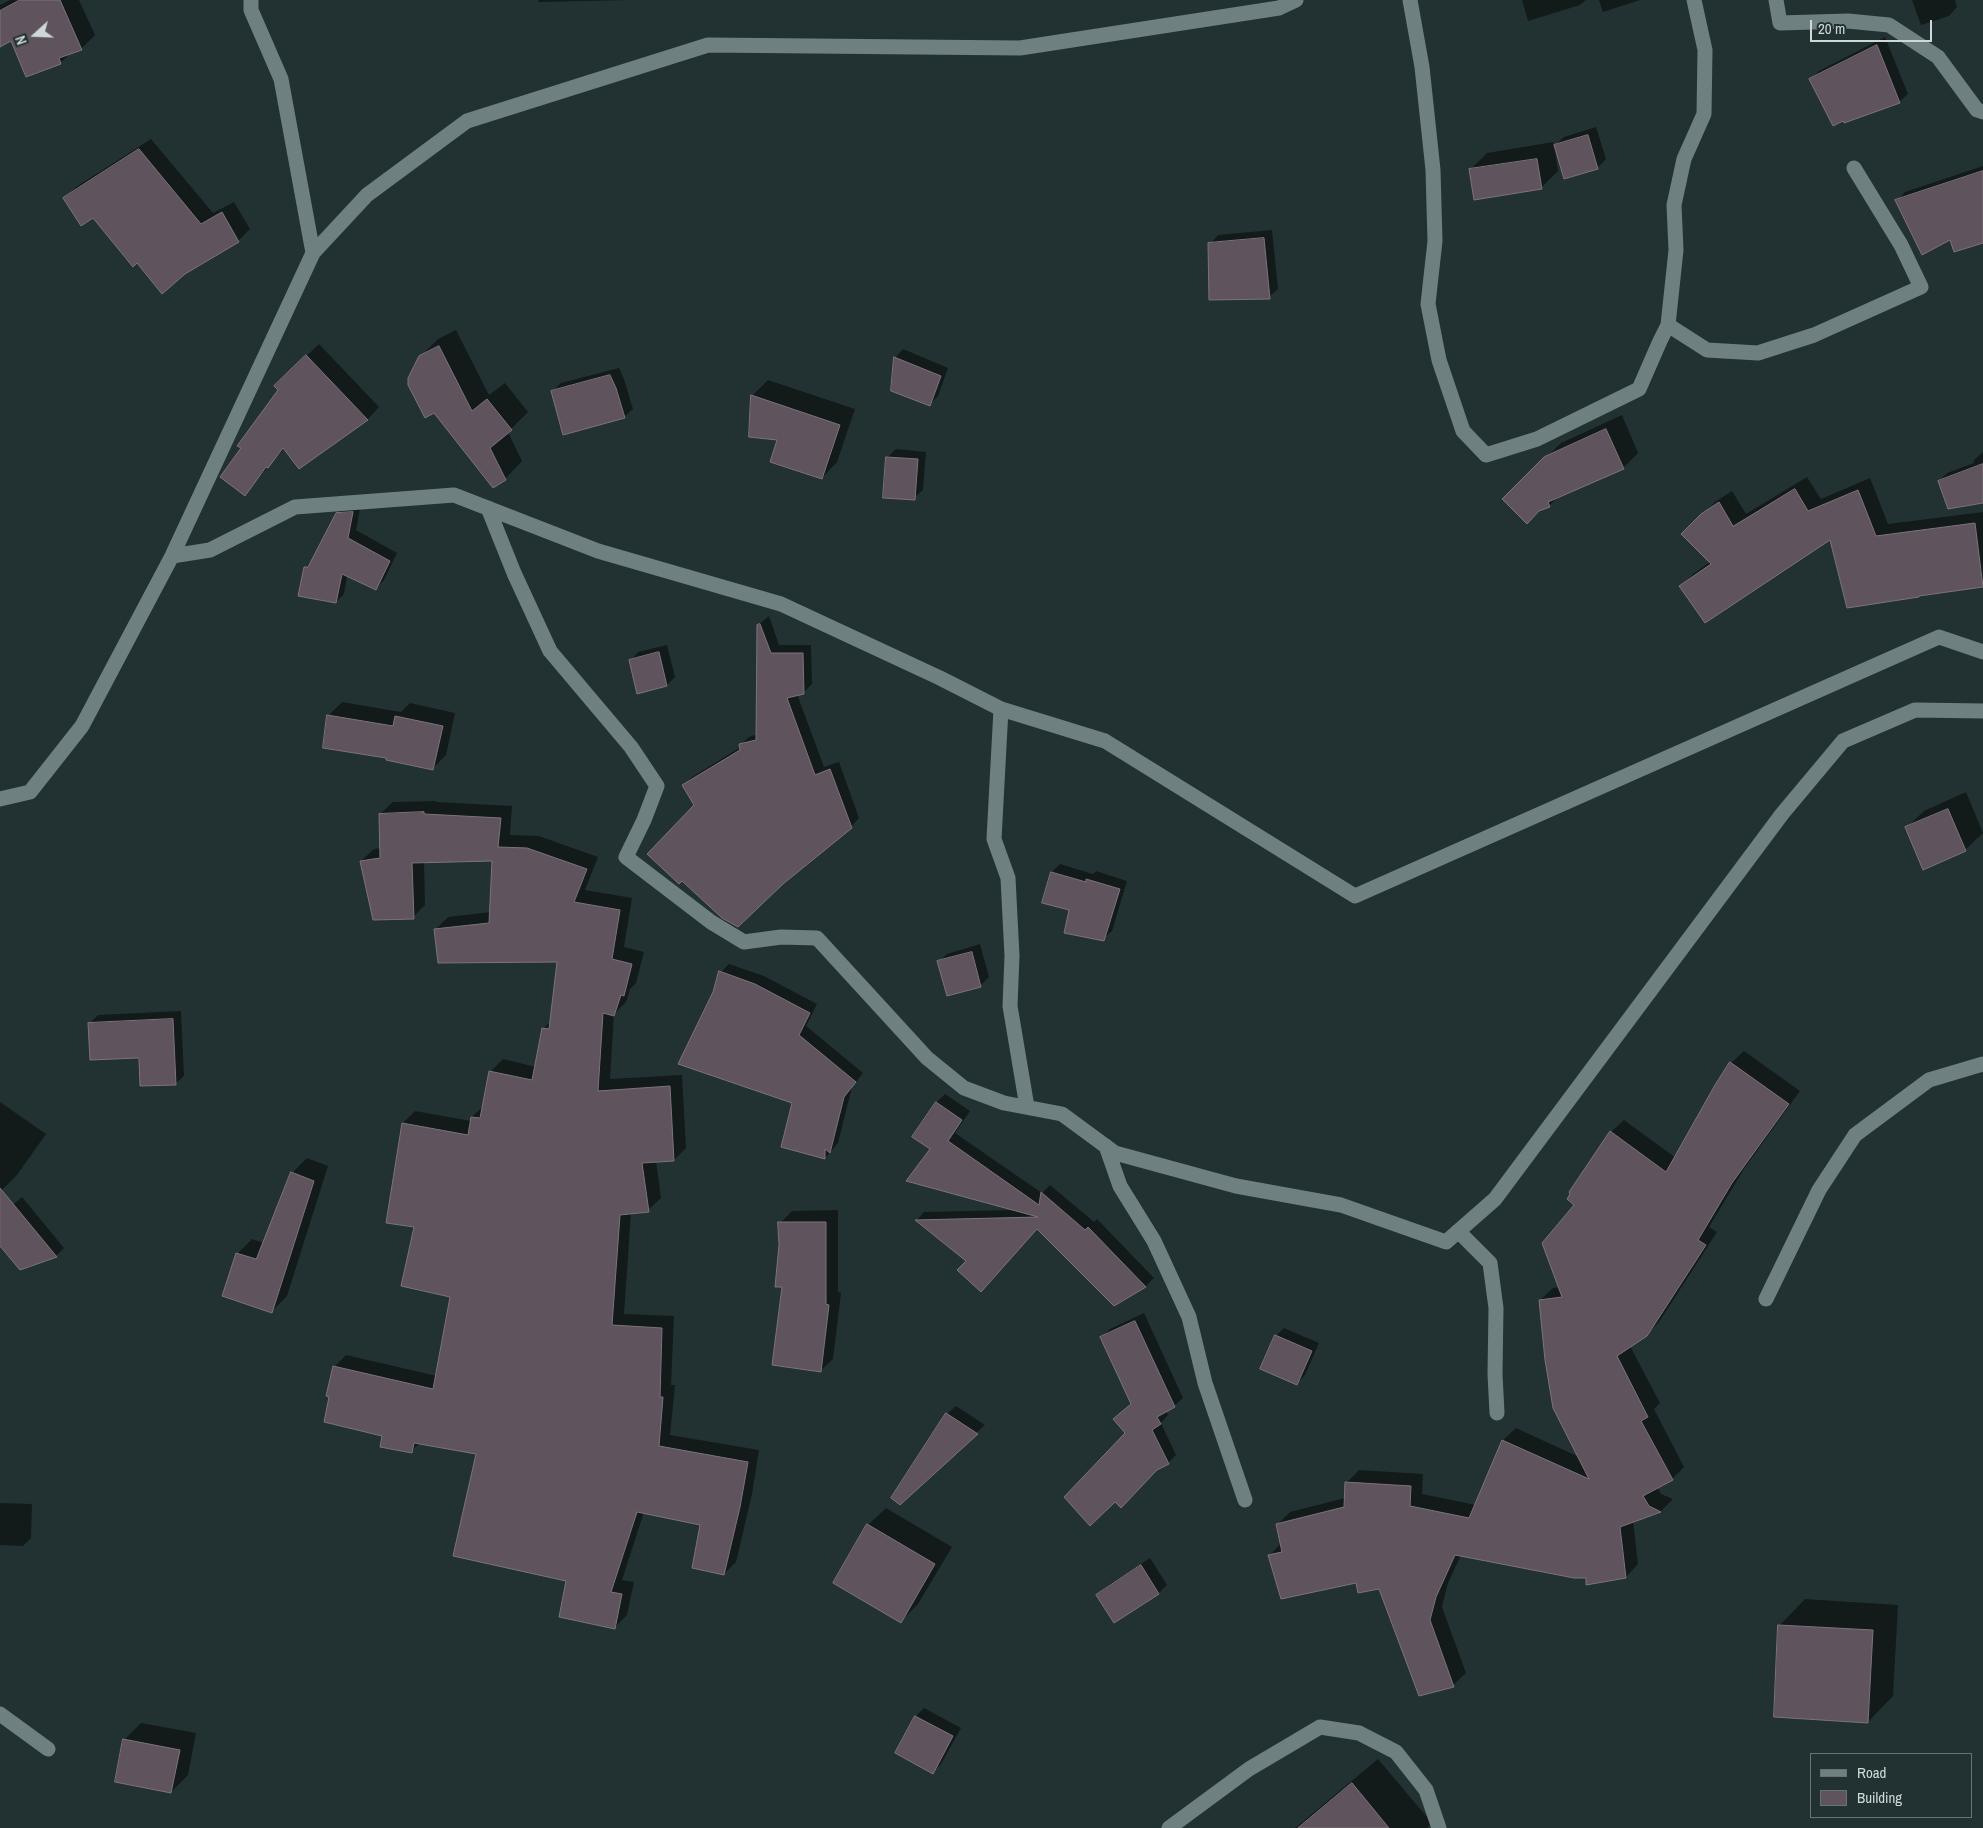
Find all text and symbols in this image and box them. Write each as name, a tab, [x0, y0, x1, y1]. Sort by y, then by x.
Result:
north arrow	[10, 10, 60, 60]
scale bar	[1813, 10, 1936, 42]
text: 20 m	[1818, 18, 1845, 39]
text: N	[11, 33, 31, 47]
legend	[1810, 1753, 1973, 1818]
text: Road	[1857, 1762, 1886, 1783]
text: Building	[1857, 1787, 1902, 1808]

